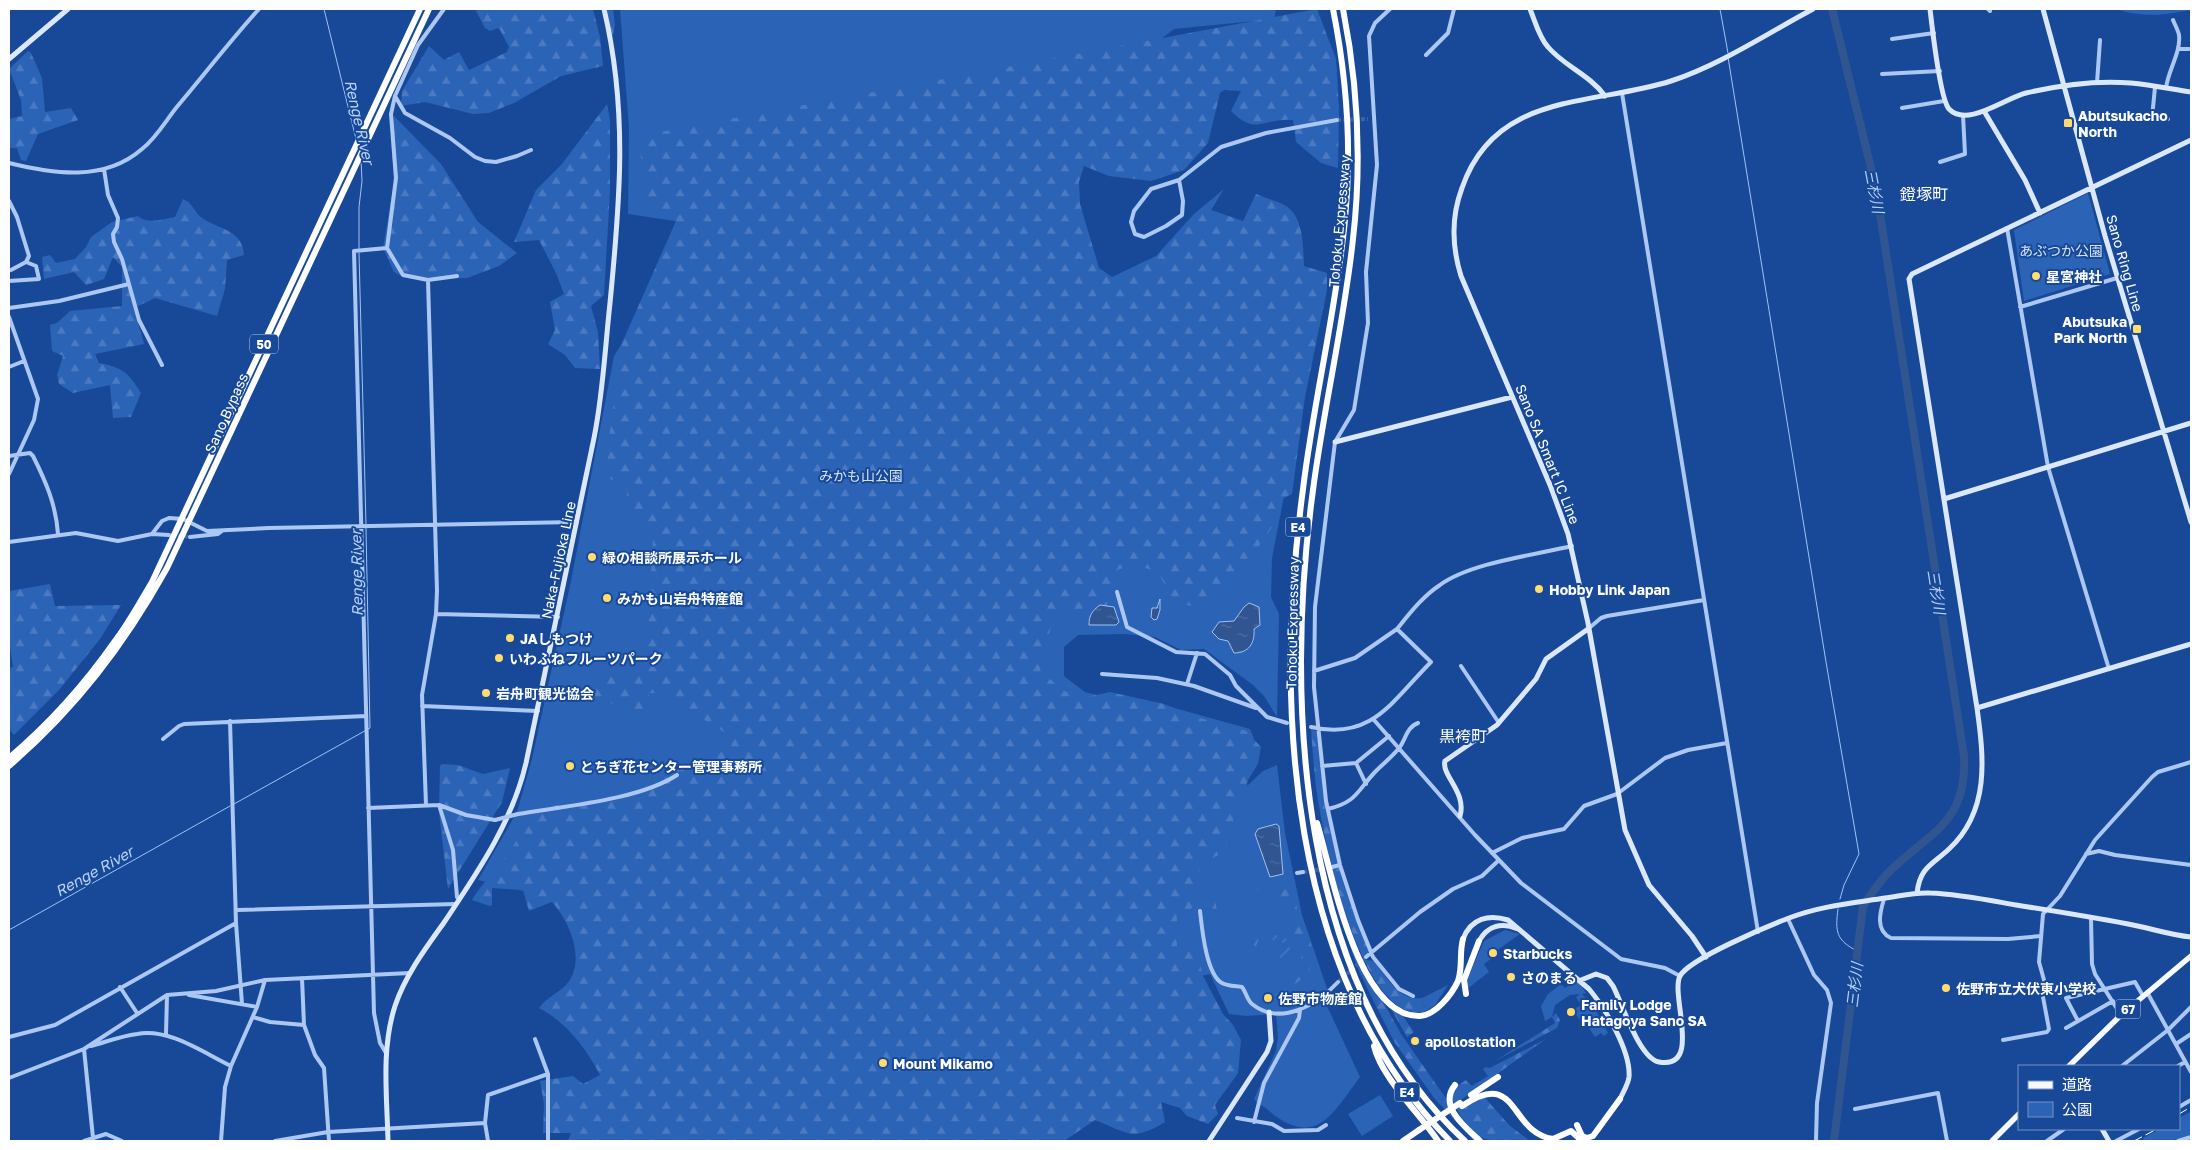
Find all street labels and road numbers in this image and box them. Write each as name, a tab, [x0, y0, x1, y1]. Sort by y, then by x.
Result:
street label: Tohoku Expressway	[1325, 154, 1353, 288]
street label: Sano Ring Line	[2103, 213, 2147, 313]
road number: 50	[250, 334, 278, 354]
street label: Sano Bypass	[201, 370, 251, 456]
street label: Sano SA Smart IC Line	[1512, 382, 1584, 526]
street label: Naka-Fujioka Line	[537, 500, 579, 620]
road number: E4	[1286, 518, 1310, 536]
street label: Tohoku Expressway	[1282, 557, 1302, 689]
road number: 67	[2116, 1000, 2140, 1019]
road number: E4	[1394, 1082, 1420, 1102]

